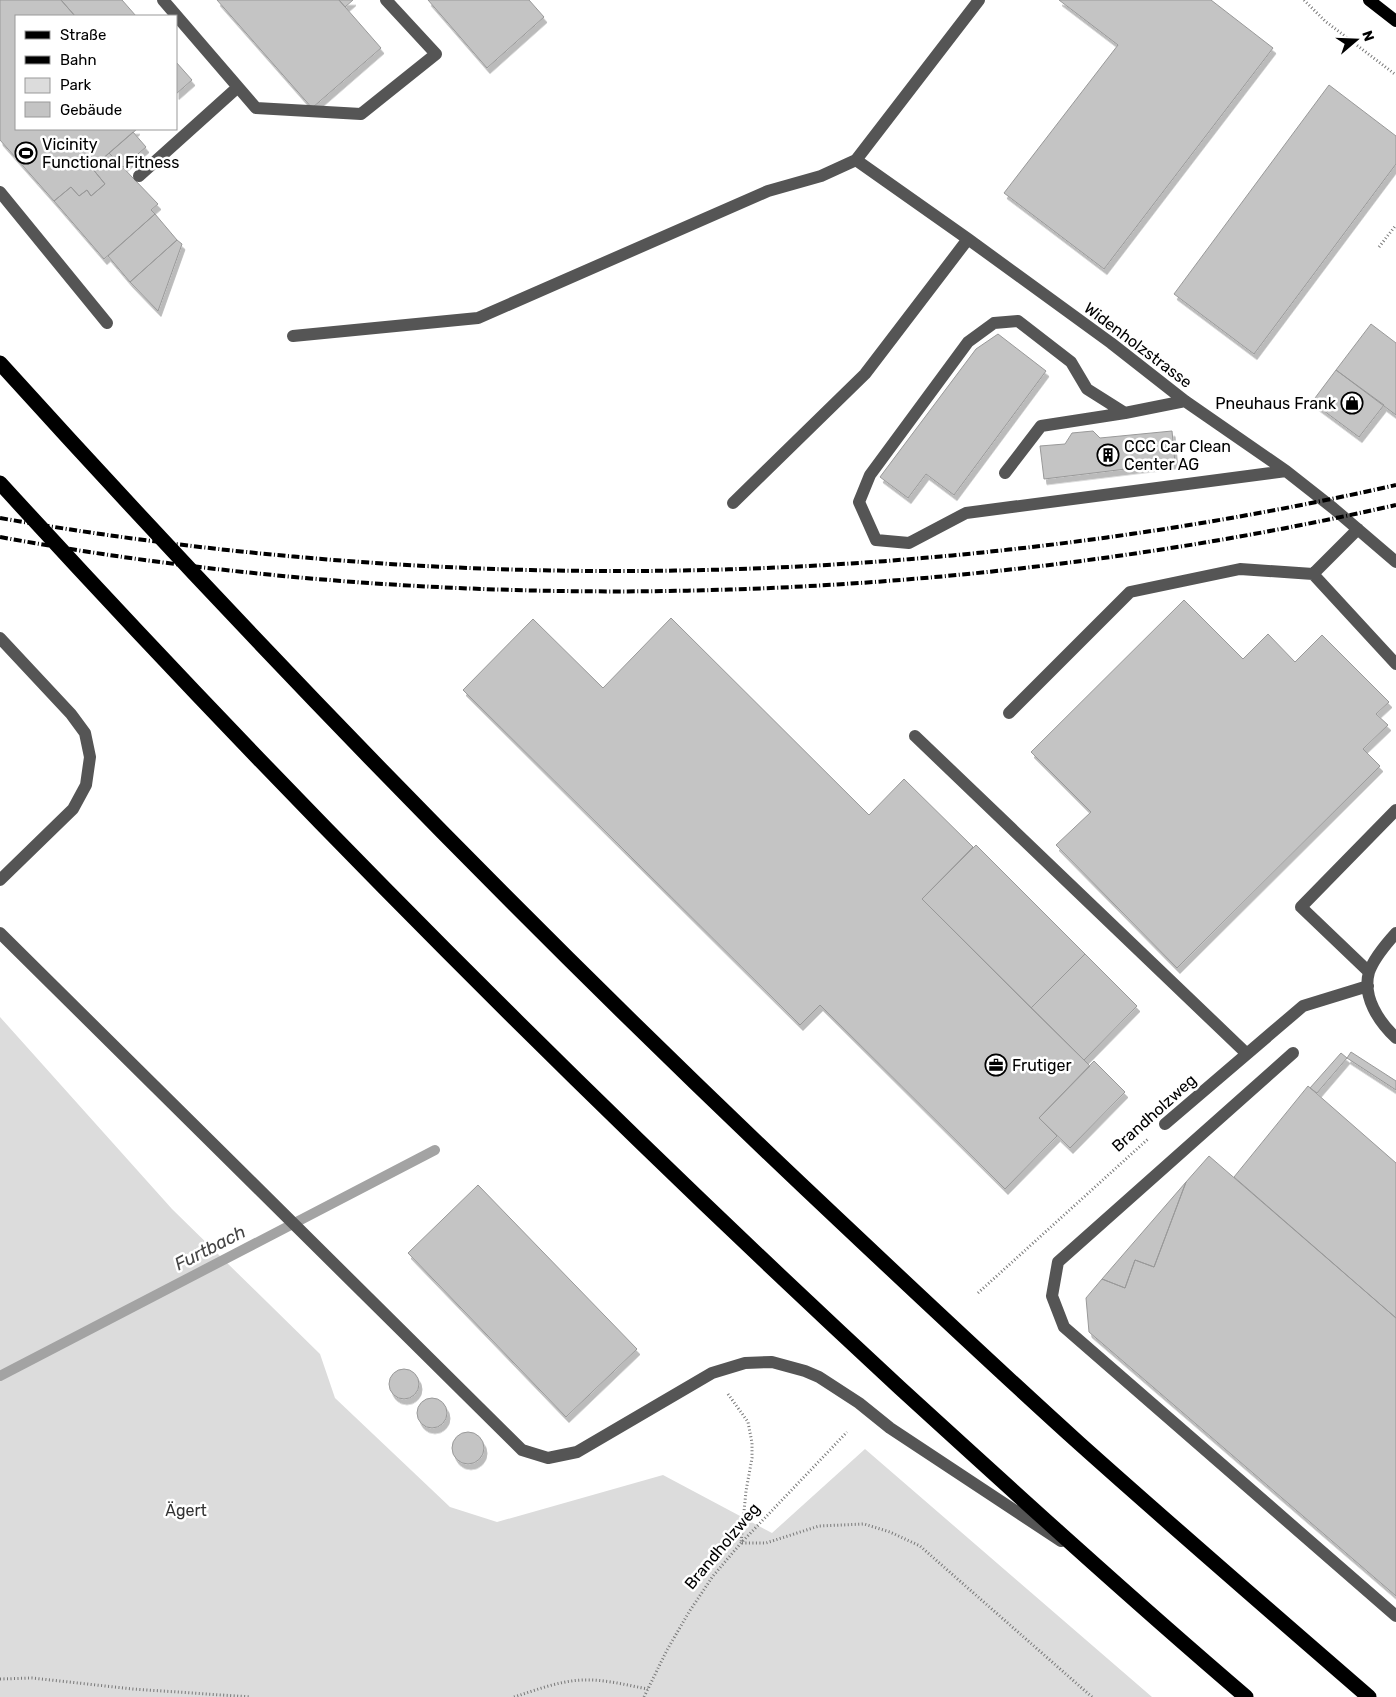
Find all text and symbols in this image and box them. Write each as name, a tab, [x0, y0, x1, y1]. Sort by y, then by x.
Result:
legend	[15, 15, 178, 130]
north arrow	[1331, 15, 1381, 65]
text: Straße	[60, 26, 106, 44]
text: N	[1358, 28, 1377, 43]
text: Bahn	[60, 51, 97, 69]
text: Park	[60, 76, 91, 94]
text: Gebäude	[60, 101, 122, 119]
place label: Vicinity Functional Fitness	[42, 135, 179, 172]
sports icon: Vicinity Functional Fitness	[14, 141, 38, 165]
street label: Widenholzstrasse	[1080, 298, 1196, 392]
shop icon: Pneuhaus Frank	[1340, 391, 1364, 415]
place label: Pneuhaus Frank	[1215, 394, 1337, 413]
place label: CCC Car Clean Center AG	[1124, 437, 1231, 474]
building icon: CCC Car Clean Center AG	[1096, 443, 1120, 467]
office icon: Frutiger	[984, 1053, 1008, 1077]
place label: Frutiger	[1012, 1056, 1072, 1075]
street label: Brandholzweg	[1108, 1070, 1200, 1156]
water label: Furtbach	[171, 1221, 249, 1275]
street label: Brandholzweg	[680, 1499, 764, 1593]
park label: Ägert	[165, 1501, 207, 1520]

